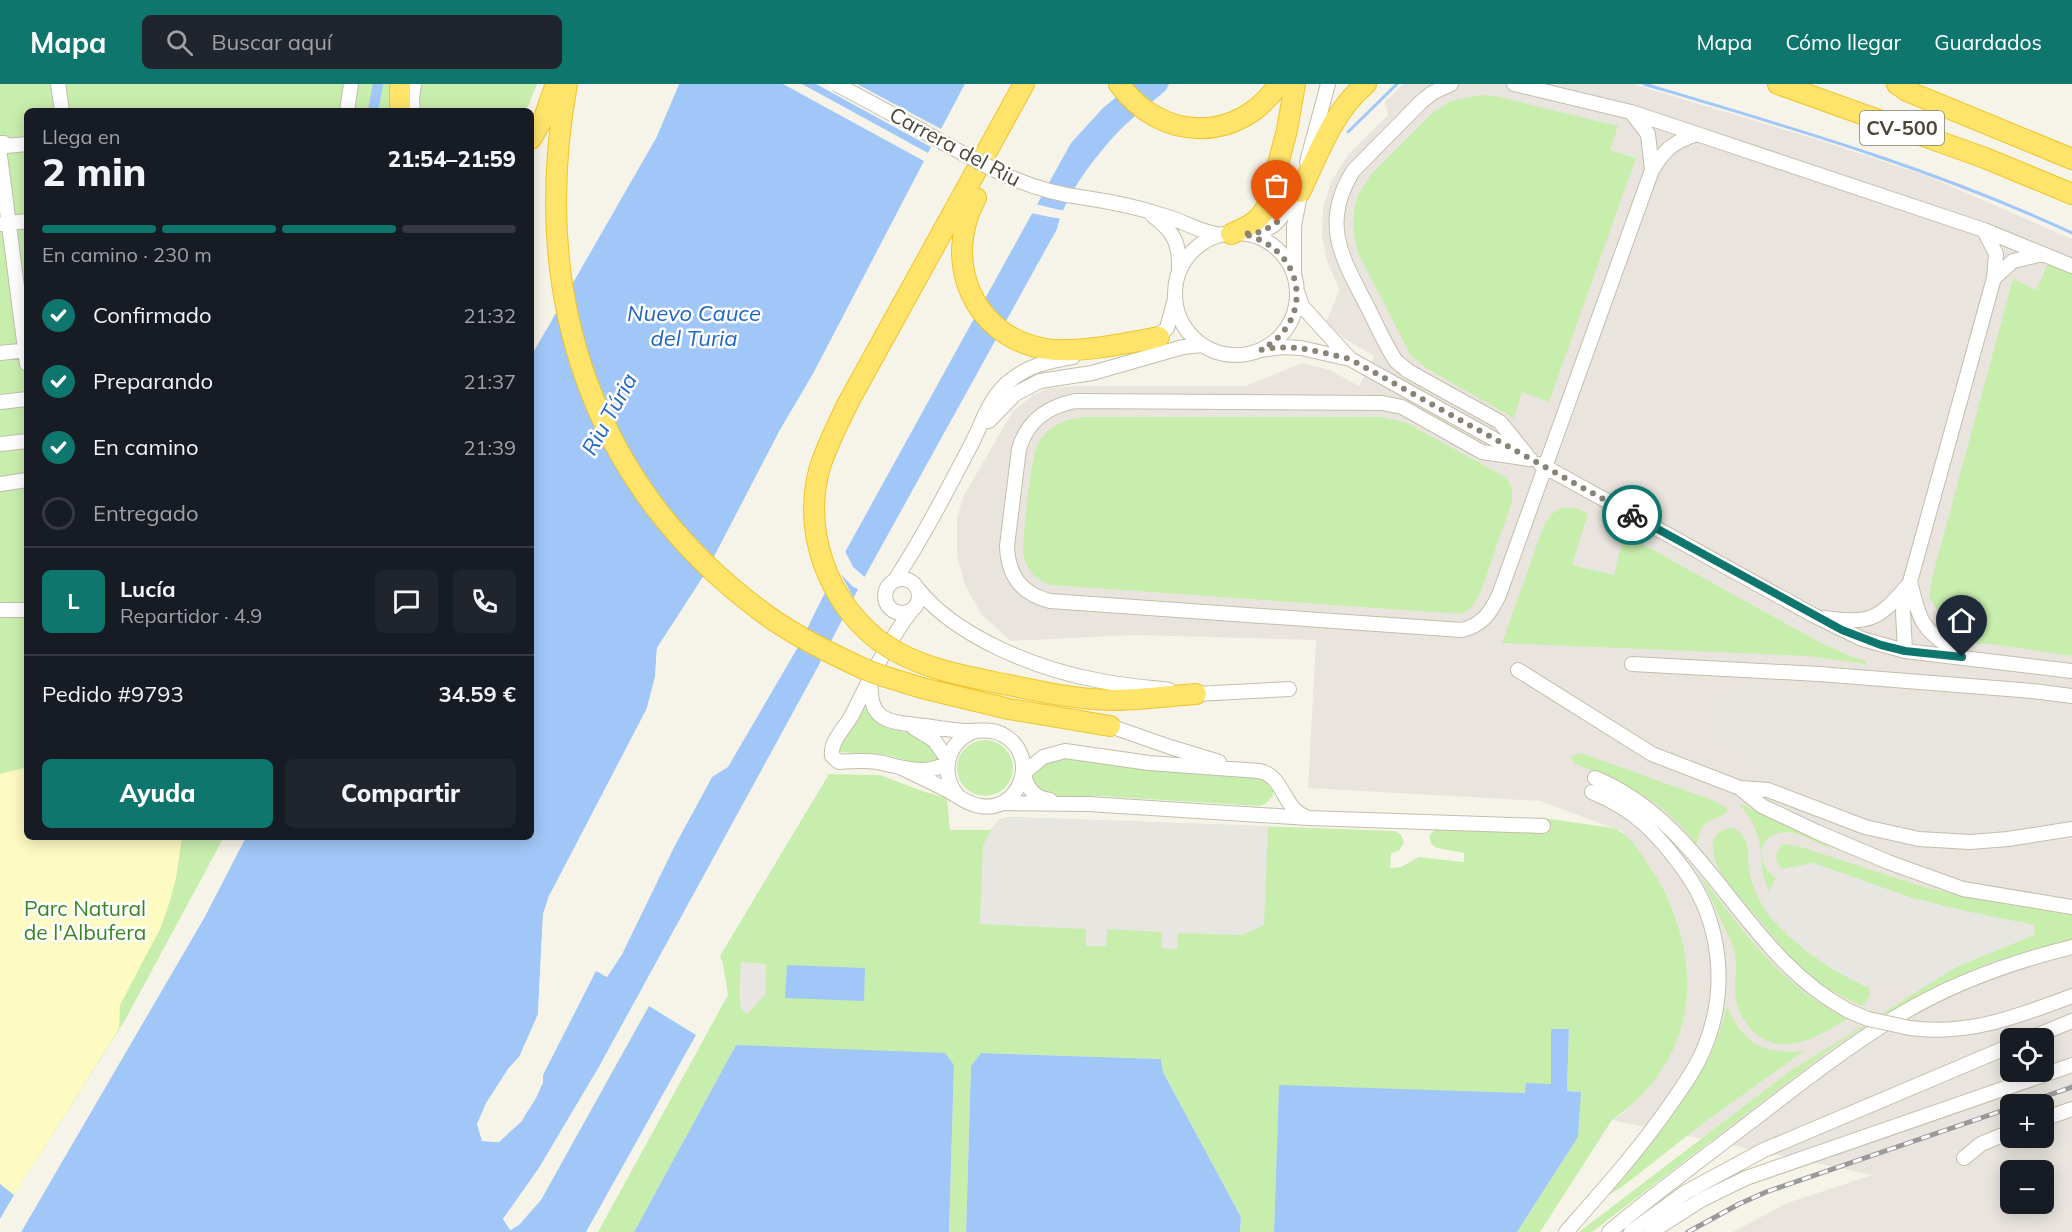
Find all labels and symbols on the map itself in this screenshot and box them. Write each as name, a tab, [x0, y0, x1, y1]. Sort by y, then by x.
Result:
street label: Carrera del Riu	[885, 101, 1026, 192]
road number: CV-500	[1860, 111, 1944, 145]
pin	[1251, 160, 1302, 222]
water label: Nuevo Cauce del Turia	[627, 299, 761, 352]
water label: Riu Túria	[575, 368, 643, 460]
courier	[1602, 485, 1662, 545]
pin	[1936, 595, 1987, 657]
park label: Parc Natural de l'Albufera	[24, 895, 146, 945]

